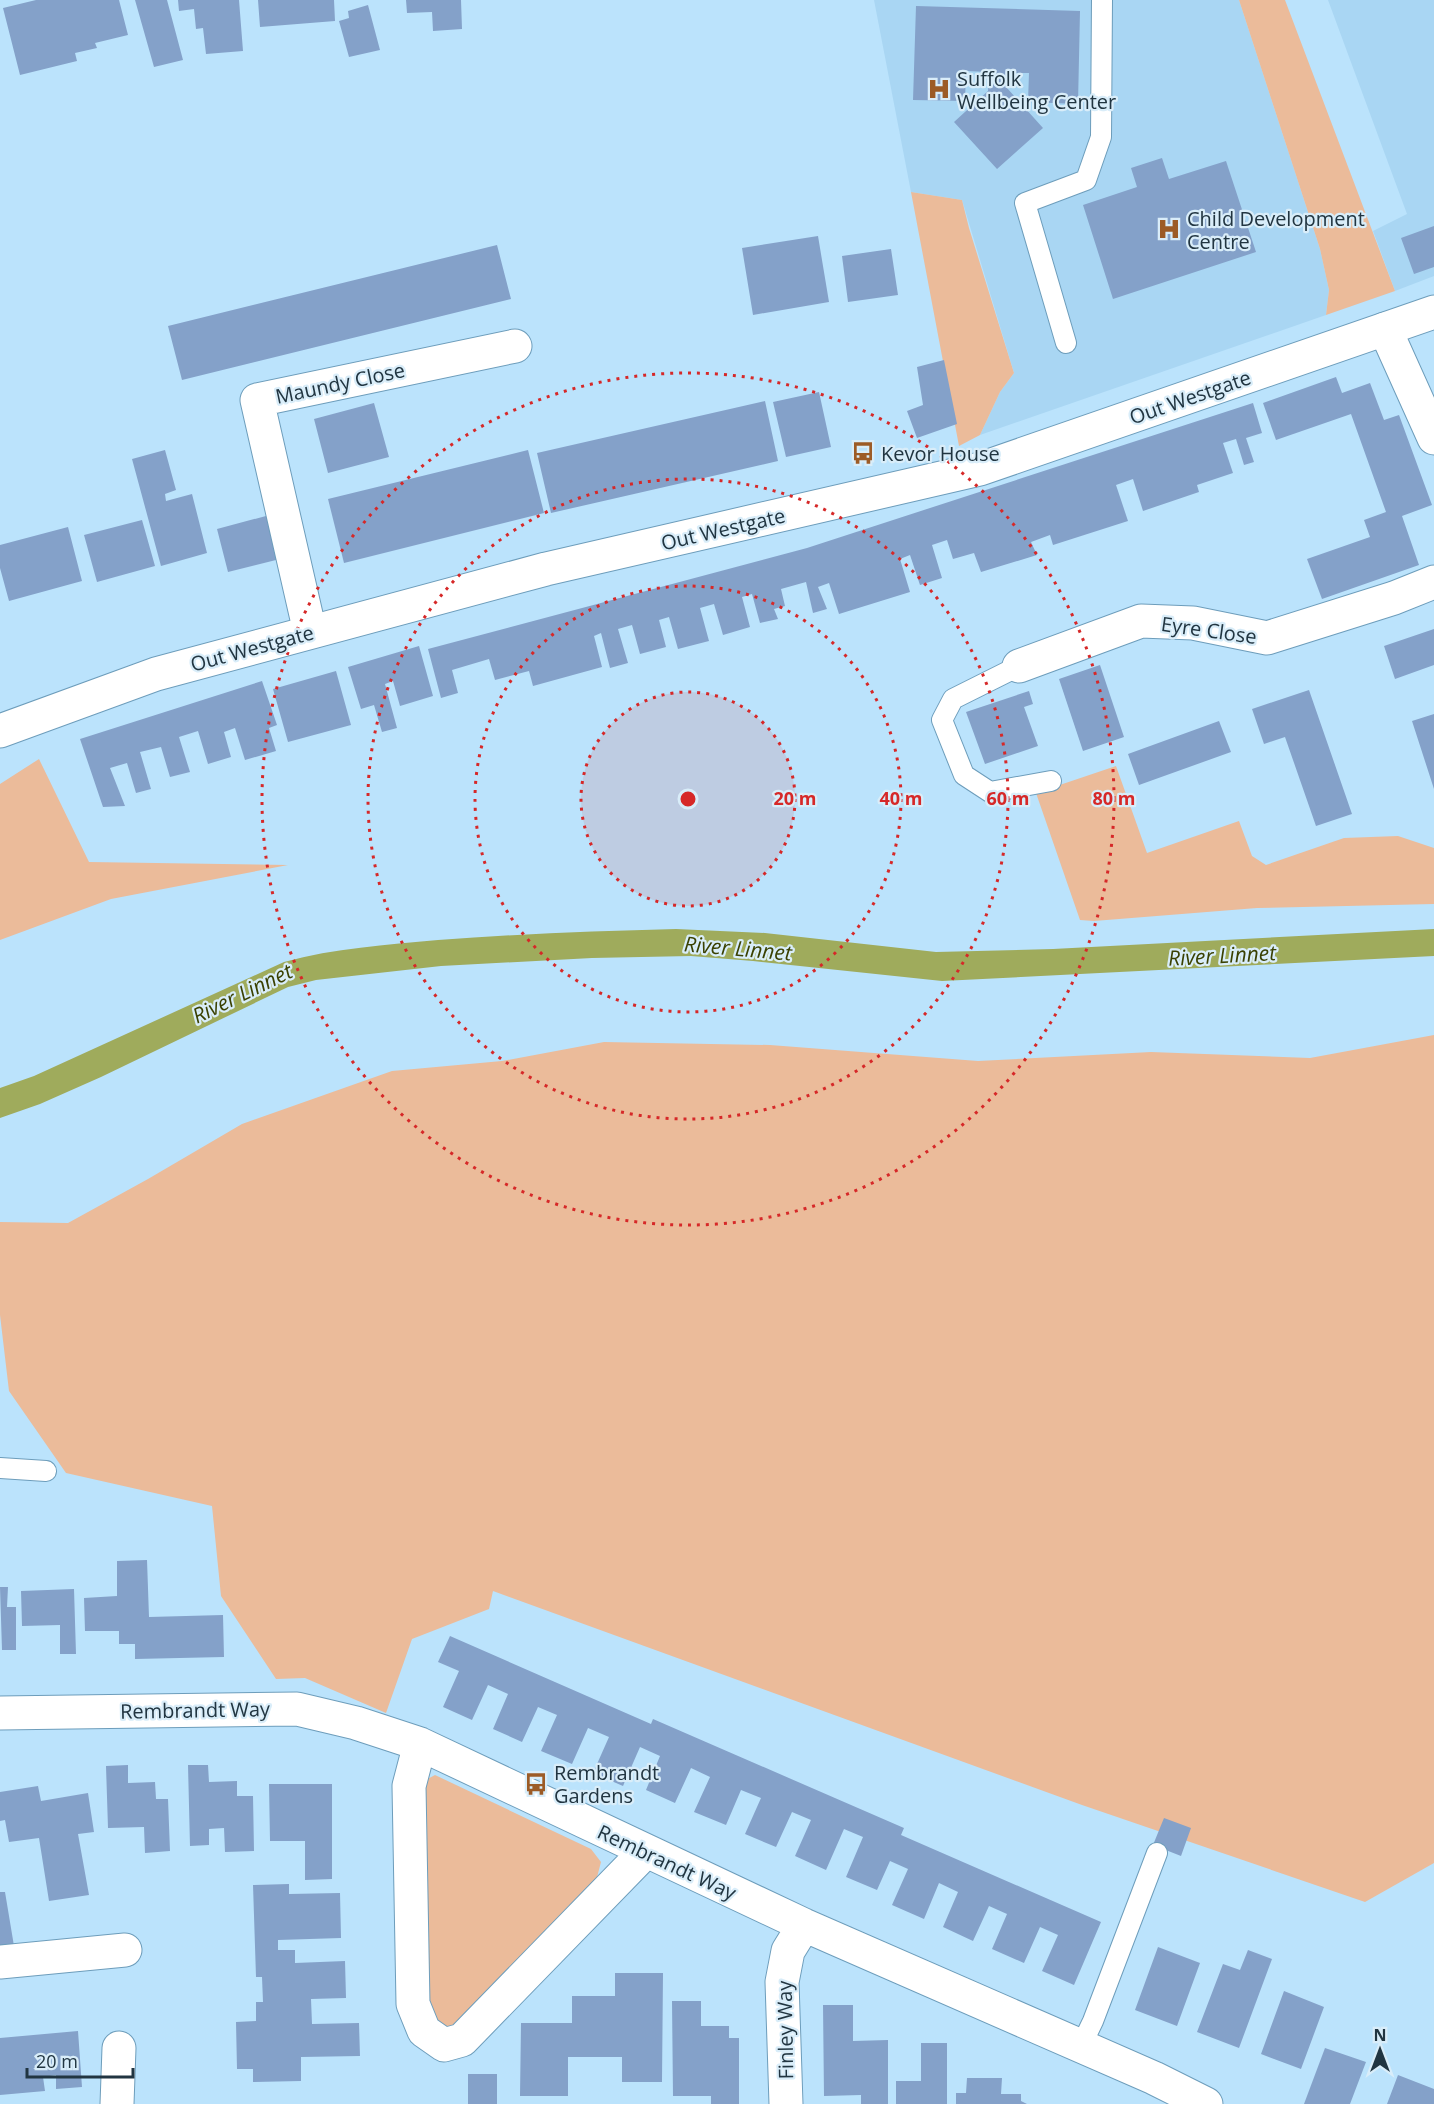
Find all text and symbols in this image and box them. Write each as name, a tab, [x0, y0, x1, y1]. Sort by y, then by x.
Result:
place label: Suffolk Wellbeing Center	[957, 65, 1116, 115]
hospital icon: Suffolk Wellbeing Center	[926, 76, 952, 102]
place label: Child Development Centre	[1187, 205, 1365, 255]
hospital icon: Child Development Centre	[1156, 216, 1182, 242]
street label: Maundy Close	[273, 356, 407, 410]
street label: Out Westgate	[1126, 364, 1254, 430]
bus stop icon: Kevor House	[850, 440, 876, 466]
place label: Kevor House	[881, 440, 1000, 467]
street label: Out Westgate	[658, 502, 788, 556]
street label: Eyre Close	[1160, 610, 1258, 650]
street label: Out Westgate	[187, 619, 317, 677]
text: 20 m	[774, 786, 816, 810]
text: 40 m	[880, 786, 922, 810]
text: 60 m	[987, 786, 1029, 810]
text: 80 m	[1093, 786, 1135, 810]
centre of rings	[678, 789, 698, 809]
water label: River Linnet	[683, 929, 794, 967]
water label: River Linnet	[1167, 938, 1278, 972]
water label: River Linnet	[187, 956, 298, 1029]
street label: Rembrandt Way	[120, 1695, 271, 1725]
place label: Rembrandt Gardens	[554, 1759, 659, 1809]
bus stop icon: Rembrandt Gardens	[523, 1771, 549, 1797]
street label: Rembrandt Way	[593, 1818, 742, 1906]
street label: Finley Way	[771, 1979, 799, 2080]
north arrow	[1350, 2020, 1410, 2080]
text: N	[1373, 2024, 1387, 2046]
scale bar	[27, 2041, 134, 2079]
text: 20 m	[36, 2049, 78, 2073]

